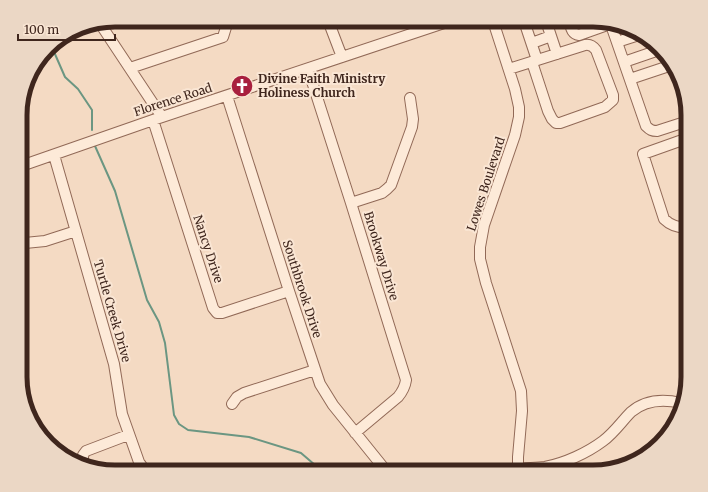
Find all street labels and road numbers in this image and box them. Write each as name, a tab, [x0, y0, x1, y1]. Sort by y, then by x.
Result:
street label: Florence Road	[132, 80, 214, 119]
street label: Lowes Boulevard	[463, 135, 508, 233]
street label: Brookway Drive	[361, 210, 402, 302]
street label: Nancy Drive	[190, 213, 227, 285]
street label: Southbrook Drive	[280, 238, 325, 340]
street label: Turtle Creek Drive	[91, 258, 134, 364]

